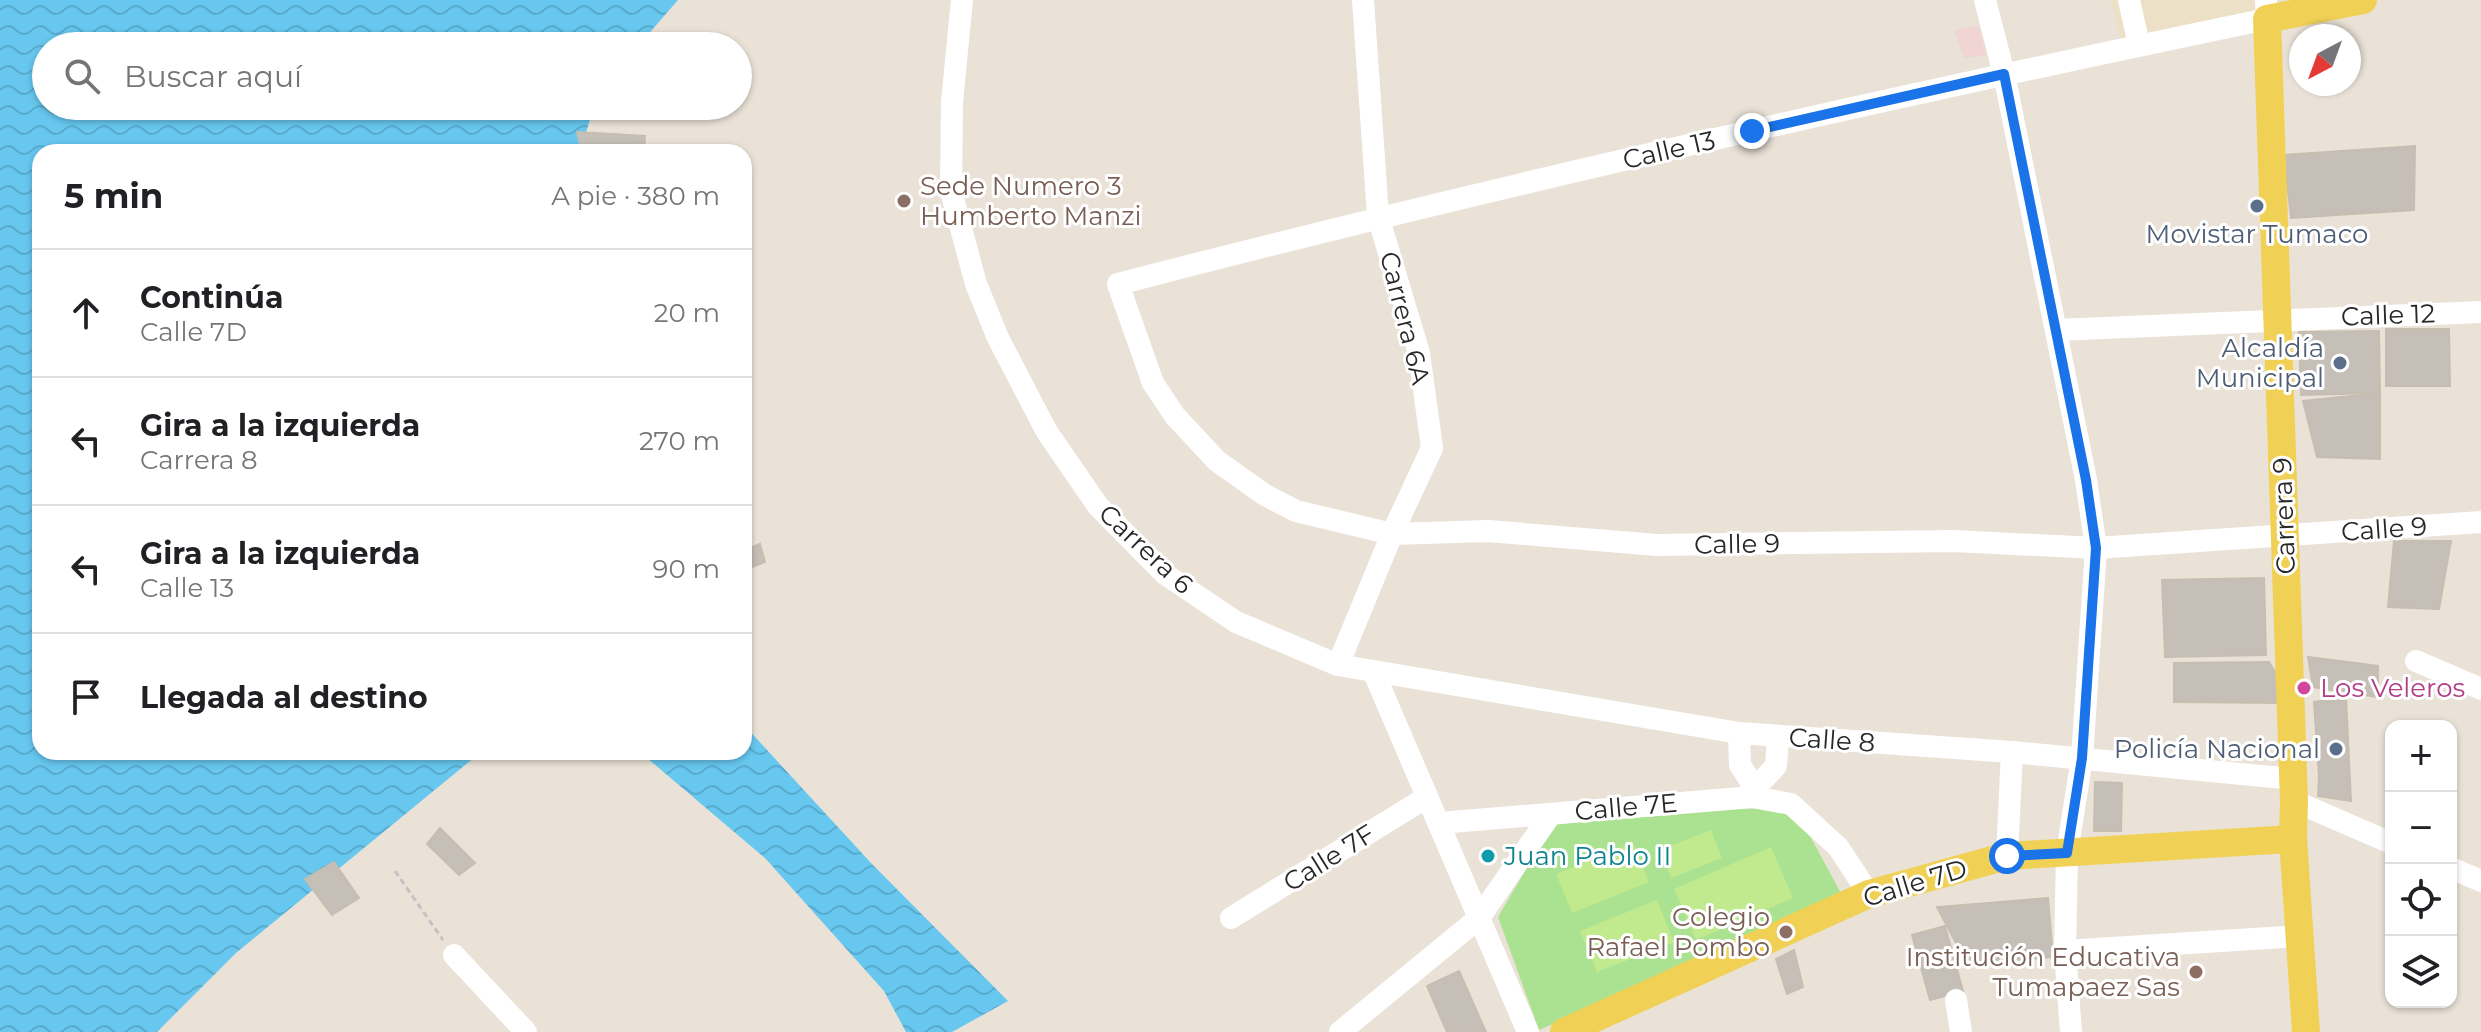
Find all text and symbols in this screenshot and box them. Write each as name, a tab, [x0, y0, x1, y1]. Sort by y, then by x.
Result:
north arrow	[2289, 24, 2361, 96]
search box	[32, 32, 752, 120]
icon: search	[60, 54, 104, 98]
text: Buscar aquí	[124, 58, 302, 95]
route end	[1734, 113, 1770, 149]
street label: Calle 13	[1620, 124, 1718, 176]
place label: Sede Numero 3 Humberto Manzi	[920, 170, 1142, 232]
text: 5 min	[64, 175, 163, 217]
text: A pie · 380 m	[551, 180, 720, 212]
marker: Sede Numero 3 Humberto Manzi	[895, 192, 913, 210]
marker: Movistar Tumaco	[2248, 197, 2266, 215]
place label: Movistar Tumaco	[2146, 218, 2368, 250]
street label: Carrera 6A	[1373, 248, 1437, 388]
text: Continúa	[140, 279, 283, 316]
icon: ahead	[64, 291, 108, 335]
text: 20 m	[654, 297, 720, 329]
street label: Calle 12	[2340, 297, 2436, 333]
text: Calle 7D	[140, 316, 247, 348]
place label: Alcaldía Municipal	[2196, 332, 2324, 394]
marker: Alcaldía Municipal	[2331, 354, 2349, 372]
text: Gira a la izquierda	[140, 407, 420, 444]
icon: left	[64, 419, 108, 463]
text: 270 m	[639, 425, 720, 457]
text: Carrera 8	[140, 444, 258, 476]
street label: Carrera 9	[2266, 457, 2302, 575]
street label: Carrera 6	[1092, 497, 1200, 601]
street label: Calle 9	[2340, 510, 2428, 548]
street label: Calle 9	[1694, 527, 1780, 561]
text: Gira a la izquierda	[140, 535, 420, 572]
icon: left	[64, 547, 108, 591]
text: 90 m	[653, 553, 720, 585]
text: Calle 13	[140, 572, 234, 604]
place label: Los Veleros	[2320, 672, 2465, 704]
icon: arrive	[64, 675, 108, 719]
text: Llegada al destino	[140, 679, 428, 716]
marker: Los Veleros	[2295, 679, 2313, 697]
map controls	[2385, 720, 2457, 1008]
button: +	[2385, 720, 2457, 792]
street label: Calle 8	[1788, 721, 1876, 759]
place label: Policía Nacional	[2114, 733, 2320, 765]
marker: Policía Nacional	[2327, 740, 2345, 758]
street label: Calle 7E	[1573, 787, 1679, 827]
button: −	[2385, 792, 2457, 864]
street label: Calle 7F	[1277, 817, 1381, 899]
route start	[1989, 838, 2025, 874]
place label: Juan Pablo II	[1503, 840, 1671, 872]
marker: Juan Pablo II	[1479, 847, 1497, 865]
street label: Calle 7D	[1859, 852, 1971, 914]
button: locate	[2385, 864, 2457, 936]
place label: Colegio Rafael Pombo	[1586, 901, 1770, 963]
marker: Colegio Rafael Pombo	[1777, 923, 1795, 941]
button: layers	[2385, 936, 2457, 1008]
place label: Institución Educativa Tumapaez Sas	[1906, 941, 2180, 1003]
marker: Institución Educativa Tumapaez Sas	[2187, 963, 2205, 981]

